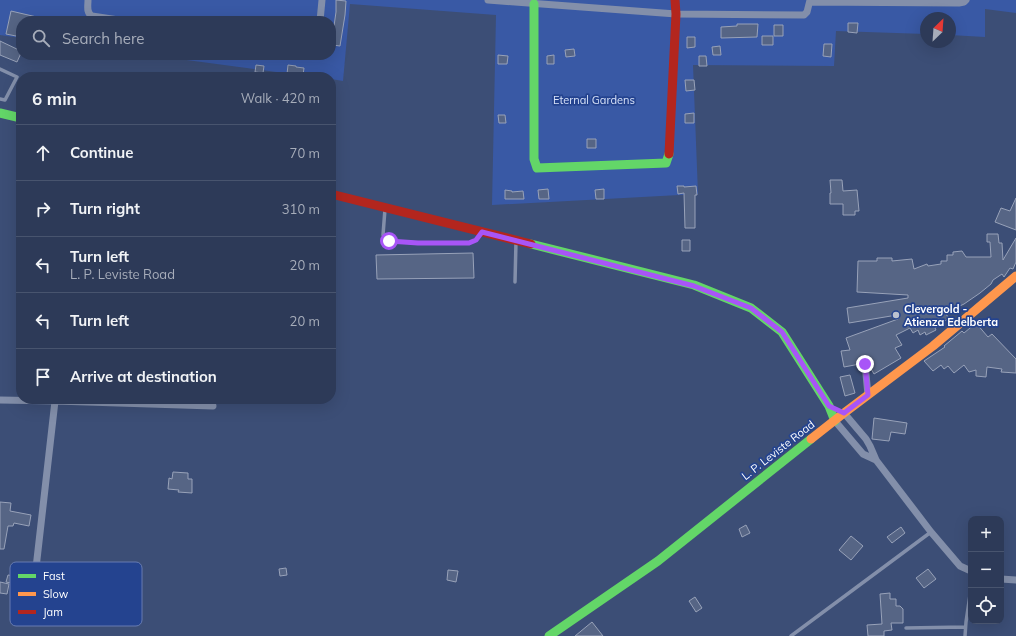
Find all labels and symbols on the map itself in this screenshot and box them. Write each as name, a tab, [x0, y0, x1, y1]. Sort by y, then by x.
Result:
north arrow	[920, 12, 956, 48]
park label: Eternal Gardens	[553, 93, 635, 107]
route start	[380, 232, 398, 250]
place label: Clevergold - Atienza Edelberta	[904, 302, 998, 329]
marker: Clevergold - Atienza Edelberta	[891, 310, 901, 320]
route end	[856, 355, 874, 373]
street label: L. P. Leviste Road	[739, 417, 817, 483]
legend	[10, 562, 142, 626]
text: Fast	[43, 569, 65, 583]
text: Slow	[43, 587, 69, 601]
text: Jam	[43, 605, 63, 619]

